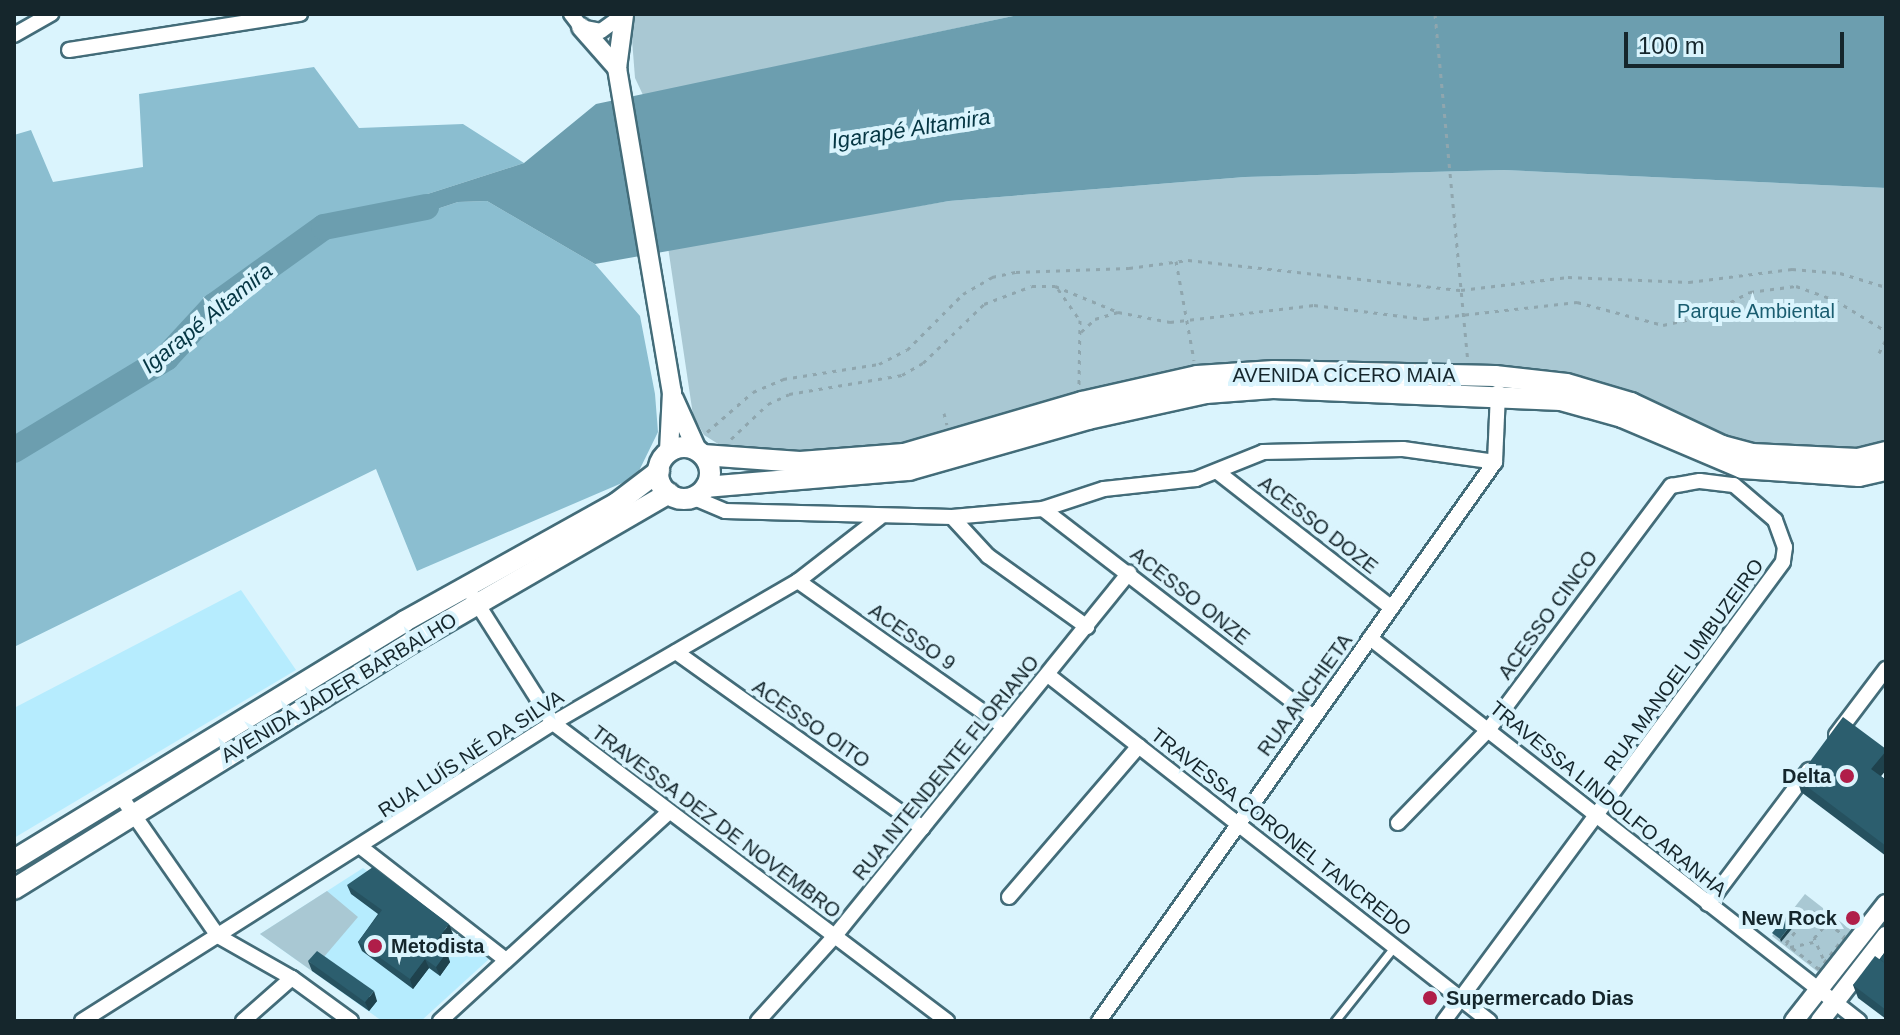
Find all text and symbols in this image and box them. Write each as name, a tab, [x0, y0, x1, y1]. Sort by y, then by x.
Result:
scale bar	[1628, 16, 1848, 66]
text: 100 m	[1638, 32, 1705, 59]
water label: Igarapé Altamira	[829, 103, 993, 155]
water label: Igarapé Altamira	[136, 257, 278, 379]
park label: Parque Ambiental	[1677, 299, 1835, 323]
street label: AVENIDA CÍCERO MAIA	[1232, 363, 1456, 387]
street label: ACESSO DOZE	[1254, 471, 1382, 579]
street label: ACESSO ONZE	[1126, 542, 1254, 650]
street label: ACESSO CINCO	[1493, 546, 1603, 684]
street label: RUA MANOEL UMBUZEIRO	[1599, 554, 1769, 776]
street label: ACESSO 9	[864, 598, 960, 676]
street label: AVENIDA JADER BARBALHO	[216, 608, 462, 768]
street label: RUA ANCHIETA	[1252, 628, 1358, 762]
street label: RUA INTENDENTE FLORIANO	[848, 650, 1044, 886]
street label: ACESSO OITO	[748, 675, 874, 773]
street label: RUA LUÍS NÉ DA SILVA	[373, 685, 569, 823]
street label: TRAVESSA LINDOLFO ARANHA	[1484, 695, 1732, 903]
street label: TRAVESSA DEZ DE NOVEMBRO	[586, 720, 846, 924]
street label: TRAVESSA CORONEL TANCREDO	[1145, 722, 1417, 942]
place label: Delta	[1782, 764, 1831, 788]
marker: Delta	[1838, 767, 1856, 785]
place label: New Rock	[1741, 906, 1837, 930]
marker: New Rock	[1844, 909, 1862, 927]
place label: Metodista	[391, 934, 484, 958]
marker: Metodista	[366, 937, 384, 955]
place label: Supermercado Dias	[1446, 986, 1634, 1010]
marker: Supermercado Dias	[1421, 989, 1439, 1007]

